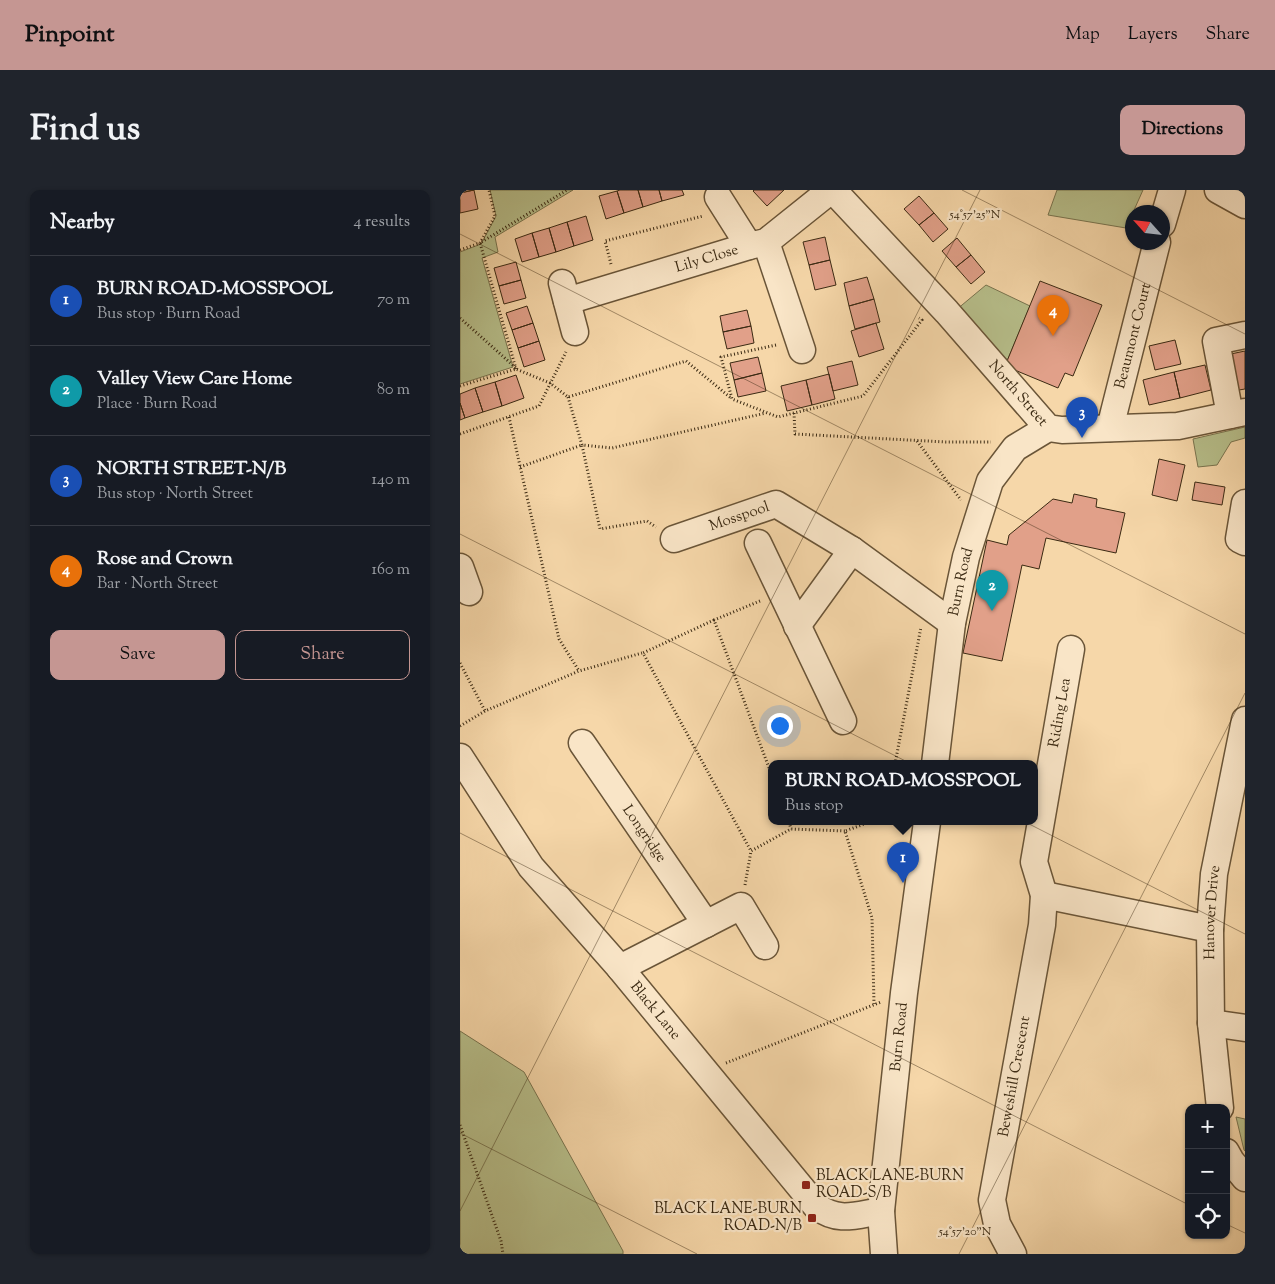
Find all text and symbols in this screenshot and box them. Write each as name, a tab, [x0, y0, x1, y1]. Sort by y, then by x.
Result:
text: Pinpoint	[25, 18, 114, 52]
text: Map	[1065, 22, 1100, 48]
text: Layers	[1128, 22, 1178, 48]
text: Share	[1206, 22, 1250, 48]
text: Find us	[30, 105, 140, 156]
button: Directions	[1120, 105, 1245, 155]
north arrow	[1125, 205, 1170, 250]
text: 54°57'25"N	[949, 206, 1001, 224]
text: Nearby	[50, 208, 115, 238]
text: 4 results	[354, 211, 410, 234]
street label: Lily Close	[672, 239, 741, 278]
text: BURN ROAD-MOSSPOOL	[97, 276, 333, 303]
street label: Beaumont Court	[1110, 281, 1157, 391]
text: 1	[63, 289, 69, 312]
text: 70 m	[377, 289, 410, 312]
pin: 4	[1037, 295, 1069, 336]
text: Bus stop · Burn Road	[97, 303, 240, 326]
street label: North Street	[983, 356, 1053, 431]
text: Valley View Care Home	[97, 366, 292, 393]
text: 2	[62, 379, 70, 402]
text: 80 m	[377, 379, 410, 402]
text: Place · Burn Road	[97, 393, 217, 416]
pin: 3	[1066, 397, 1098, 438]
text: NORTH STREET-N/B	[97, 456, 286, 483]
text: 3	[63, 469, 69, 492]
text: 140 m	[372, 469, 410, 492]
text: Bus stop · North Street	[97, 483, 253, 506]
street label: Mosspool	[706, 497, 772, 537]
street label: Burn Road	[943, 544, 979, 618]
text: Rose and Crown	[97, 546, 233, 573]
text: 4	[62, 559, 70, 582]
text: 160 m	[372, 559, 410, 582]
pin: 2	[976, 570, 1008, 611]
text: Bar · North Street	[97, 573, 218, 596]
button: Save	[50, 630, 225, 680]
button: Share	[235, 630, 410, 680]
street label: Riding Lea	[1044, 676, 1076, 749]
your location	[767, 713, 793, 739]
popup	[768, 760, 1038, 825]
text: BURN ROAD-MOSSPOOL	[785, 768, 1021, 795]
text: Bus stop	[785, 795, 843, 818]
street label: Longridge	[617, 801, 671, 867]
pin: 1	[887, 842, 919, 883]
street label: Hanover Drive	[1199, 863, 1226, 960]
street label: Black Lane	[625, 977, 686, 1045]
street label: Burn Road	[885, 1001, 913, 1073]
street label: Beweshill Crescent	[993, 1014, 1036, 1139]
map controls	[1185, 1104, 1230, 1239]
button: +	[1185, 1104, 1230, 1149]
button: −	[1185, 1149, 1230, 1194]
place label: BLACK LANE-BURN ROAD-S/B	[816, 1166, 964, 1204]
marker: BLACK LANE-BURN ROAD-S/B	[800, 1179, 812, 1191]
button: locate	[1185, 1194, 1230, 1239]
place label: BLACK LANE-BURN ROAD-N/B	[654, 1199, 803, 1237]
marker: BLACK LANE-BURN ROAD-N/B	[806, 1212, 818, 1224]
text: 54°57'20"N	[938, 1223, 992, 1241]

